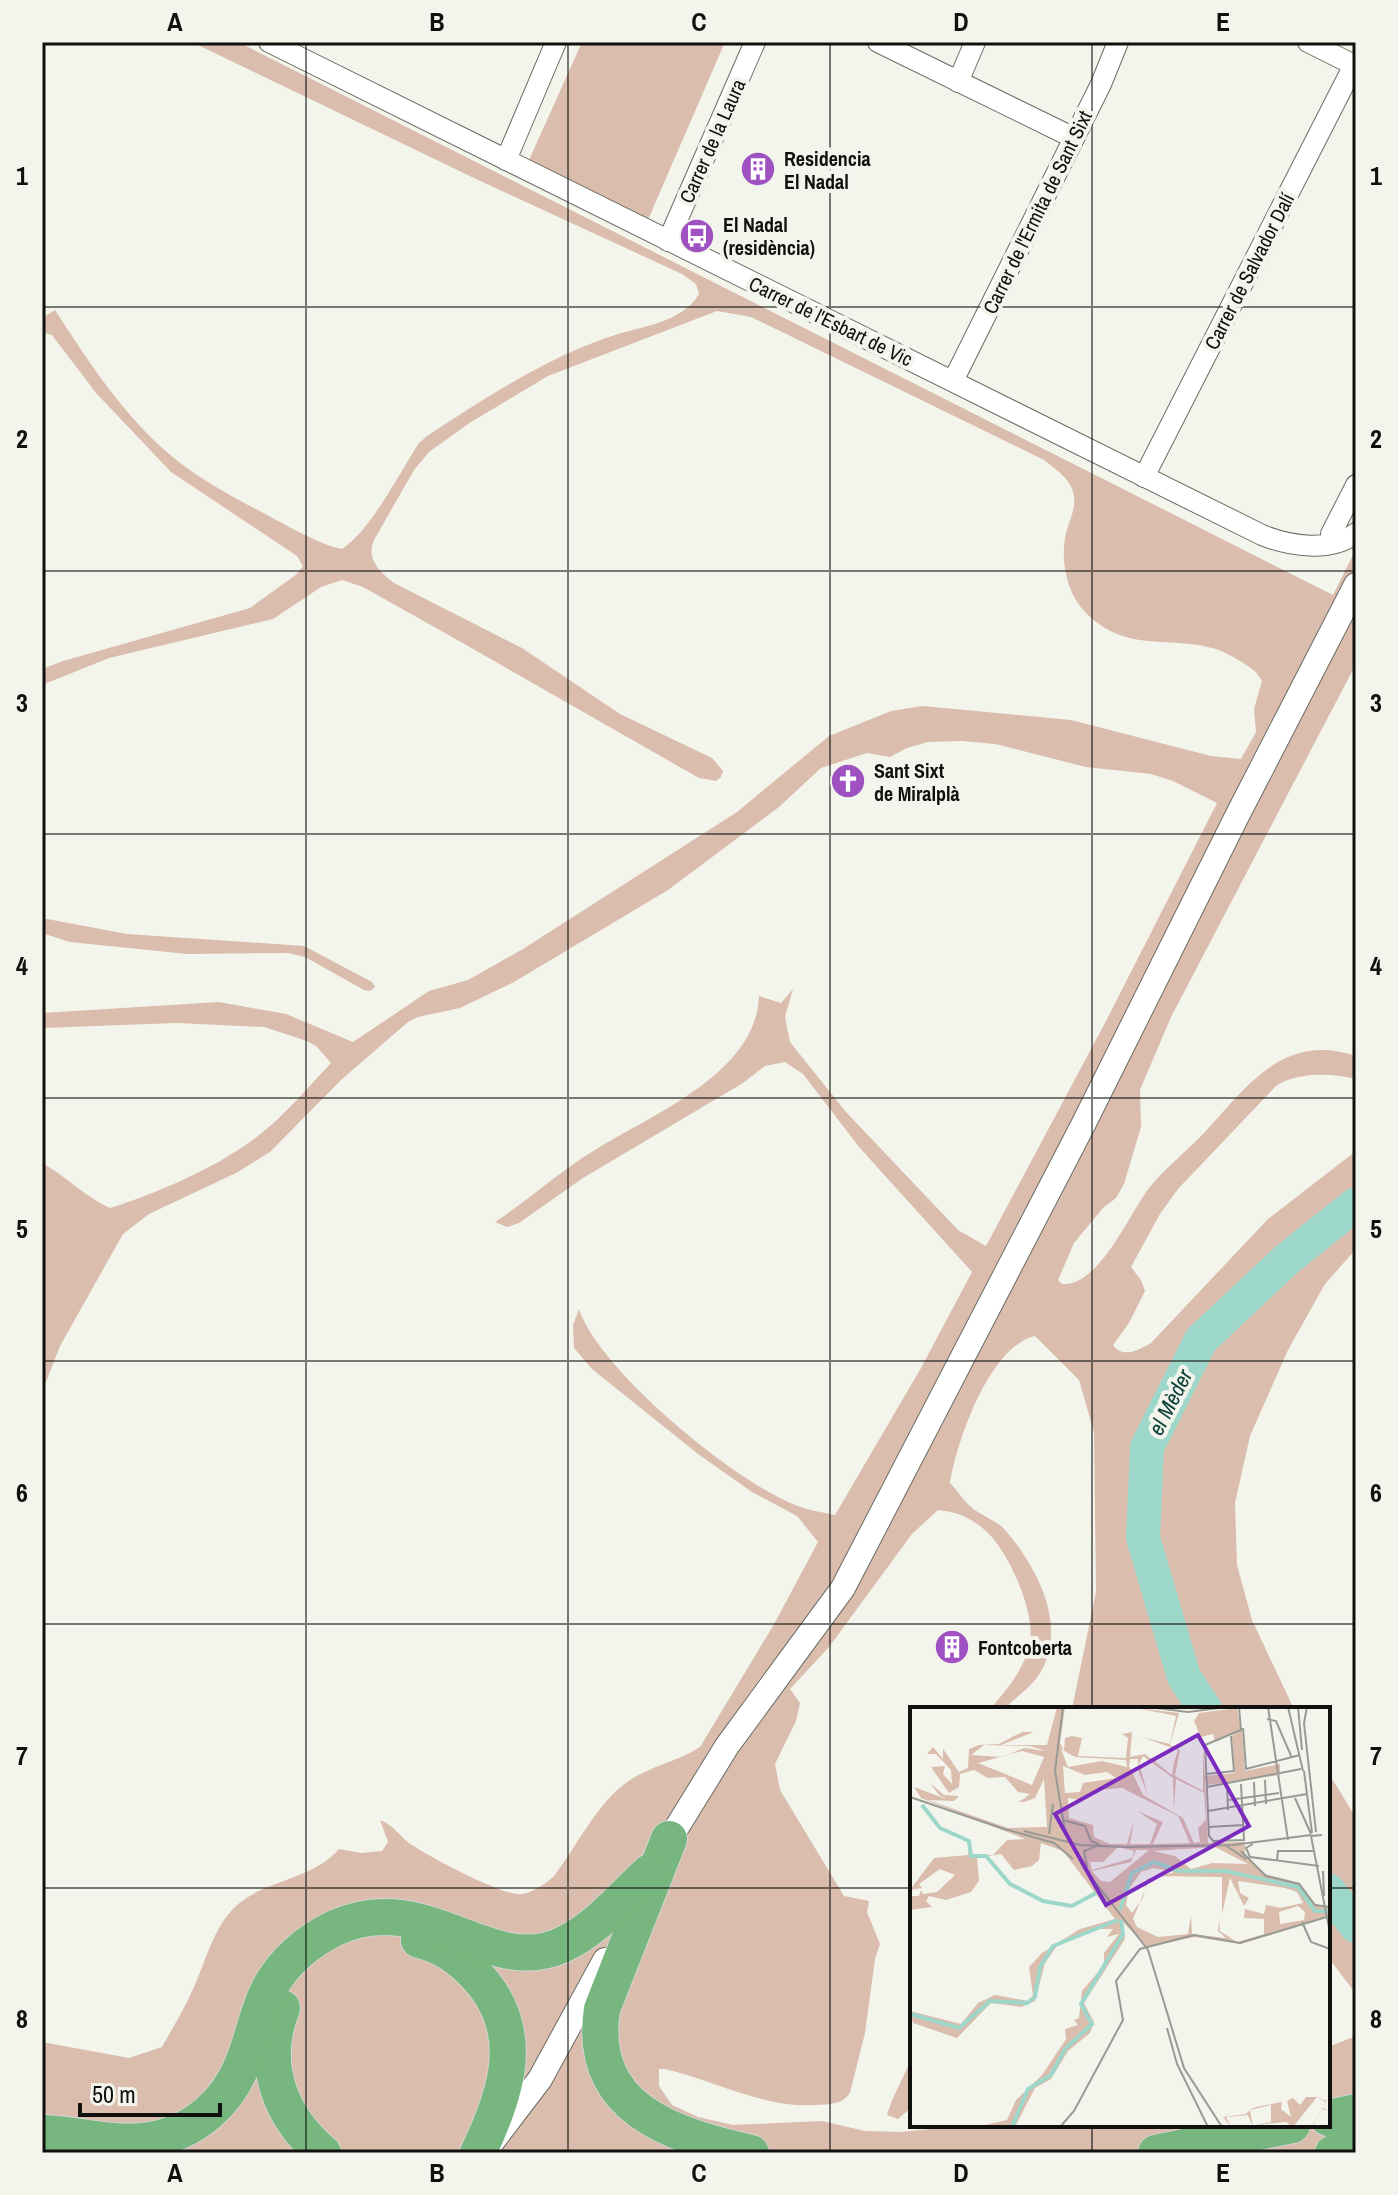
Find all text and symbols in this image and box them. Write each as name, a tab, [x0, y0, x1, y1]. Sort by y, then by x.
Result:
text: A	[167, 4, 183, 39]
text: B	[429, 4, 445, 39]
text: C	[691, 4, 707, 39]
text: D	[953, 4, 969, 39]
text: E	[1216, 4, 1230, 39]
street label: Carrer de la Laura	[673, 75, 751, 207]
street label: Carrer de l'Ermita de Sant Sixt	[976, 106, 1098, 318]
place label: Residencia El Nadal	[784, 145, 871, 195]
building icon: Residencia El Nadal	[739, 150, 777, 188]
text: 1	[16, 158, 28, 193]
text: 1	[1370, 158, 1382, 193]
street label: Carrer de Salvador Dalí	[1198, 188, 1300, 354]
place label: El Nadal (residència)	[723, 211, 815, 261]
bus stop icon: El Nadal (residència)	[678, 217, 716, 255]
street label: Carrer de l'Esbart de Vic	[745, 270, 917, 372]
text: 2	[16, 421, 28, 456]
text: 2	[1370, 421, 1382, 456]
text: 3	[16, 685, 28, 720]
text: 3	[1370, 685, 1382, 720]
place label: Sant Sixt de Miralplà	[874, 757, 960, 807]
church icon: Sant Sixt de Miralplà	[829, 762, 867, 800]
text: 4	[16, 948, 28, 983]
text: 4	[1370, 948, 1382, 983]
text: 5	[16, 1211, 28, 1246]
text: 5	[1370, 1211, 1382, 1246]
water label: el Mèder	[1141, 1363, 1200, 1440]
text: 6	[16, 1475, 28, 1510]
text: 6	[1370, 1475, 1382, 1510]
building icon: Fontcoberta	[933, 1628, 971, 1666]
place label: Fontcoberta	[978, 1634, 1072, 1661]
inset map	[910, 1707, 1330, 2127]
text: 7	[16, 1738, 28, 1773]
text: 7	[1370, 1738, 1382, 1773]
text: 8	[16, 2001, 28, 2036]
text: 8	[1370, 2001, 1382, 2036]
scale bar	[80, 2067, 220, 2117]
text: 50 m	[92, 2078, 136, 2110]
text: A	[167, 2155, 183, 2190]
text: B	[429, 2155, 445, 2190]
text: C	[691, 2155, 707, 2190]
text: D	[953, 2155, 969, 2190]
text: E	[1216, 2155, 1230, 2190]

